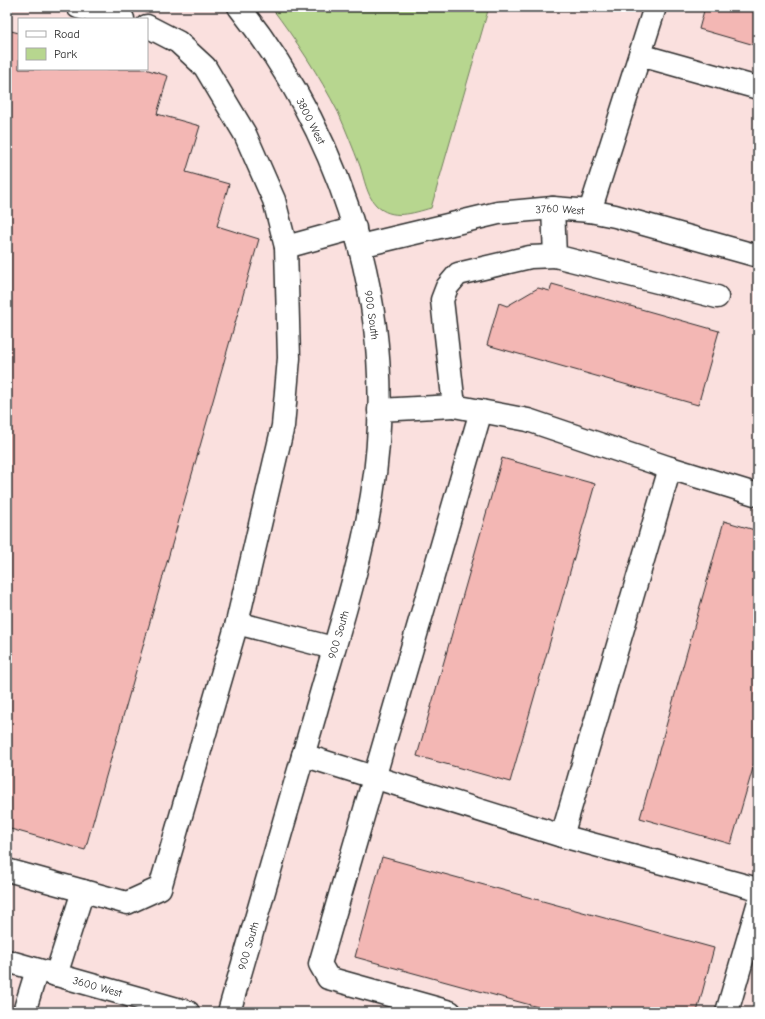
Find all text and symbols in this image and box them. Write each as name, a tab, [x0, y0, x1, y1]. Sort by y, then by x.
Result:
legend	[18, 18, 148, 70]
text: Road	[54, 27, 80, 41]
text: Park	[54, 47, 77, 61]
street label: 3800 West	[293, 96, 328, 147]
street label: 3760 West	[535, 202, 586, 218]
street label: 900 South	[362, 290, 381, 341]
street label: 900 South	[325, 609, 352, 660]
street label: 900 South	[236, 920, 262, 972]
street label: 3600 West	[71, 974, 124, 1000]

